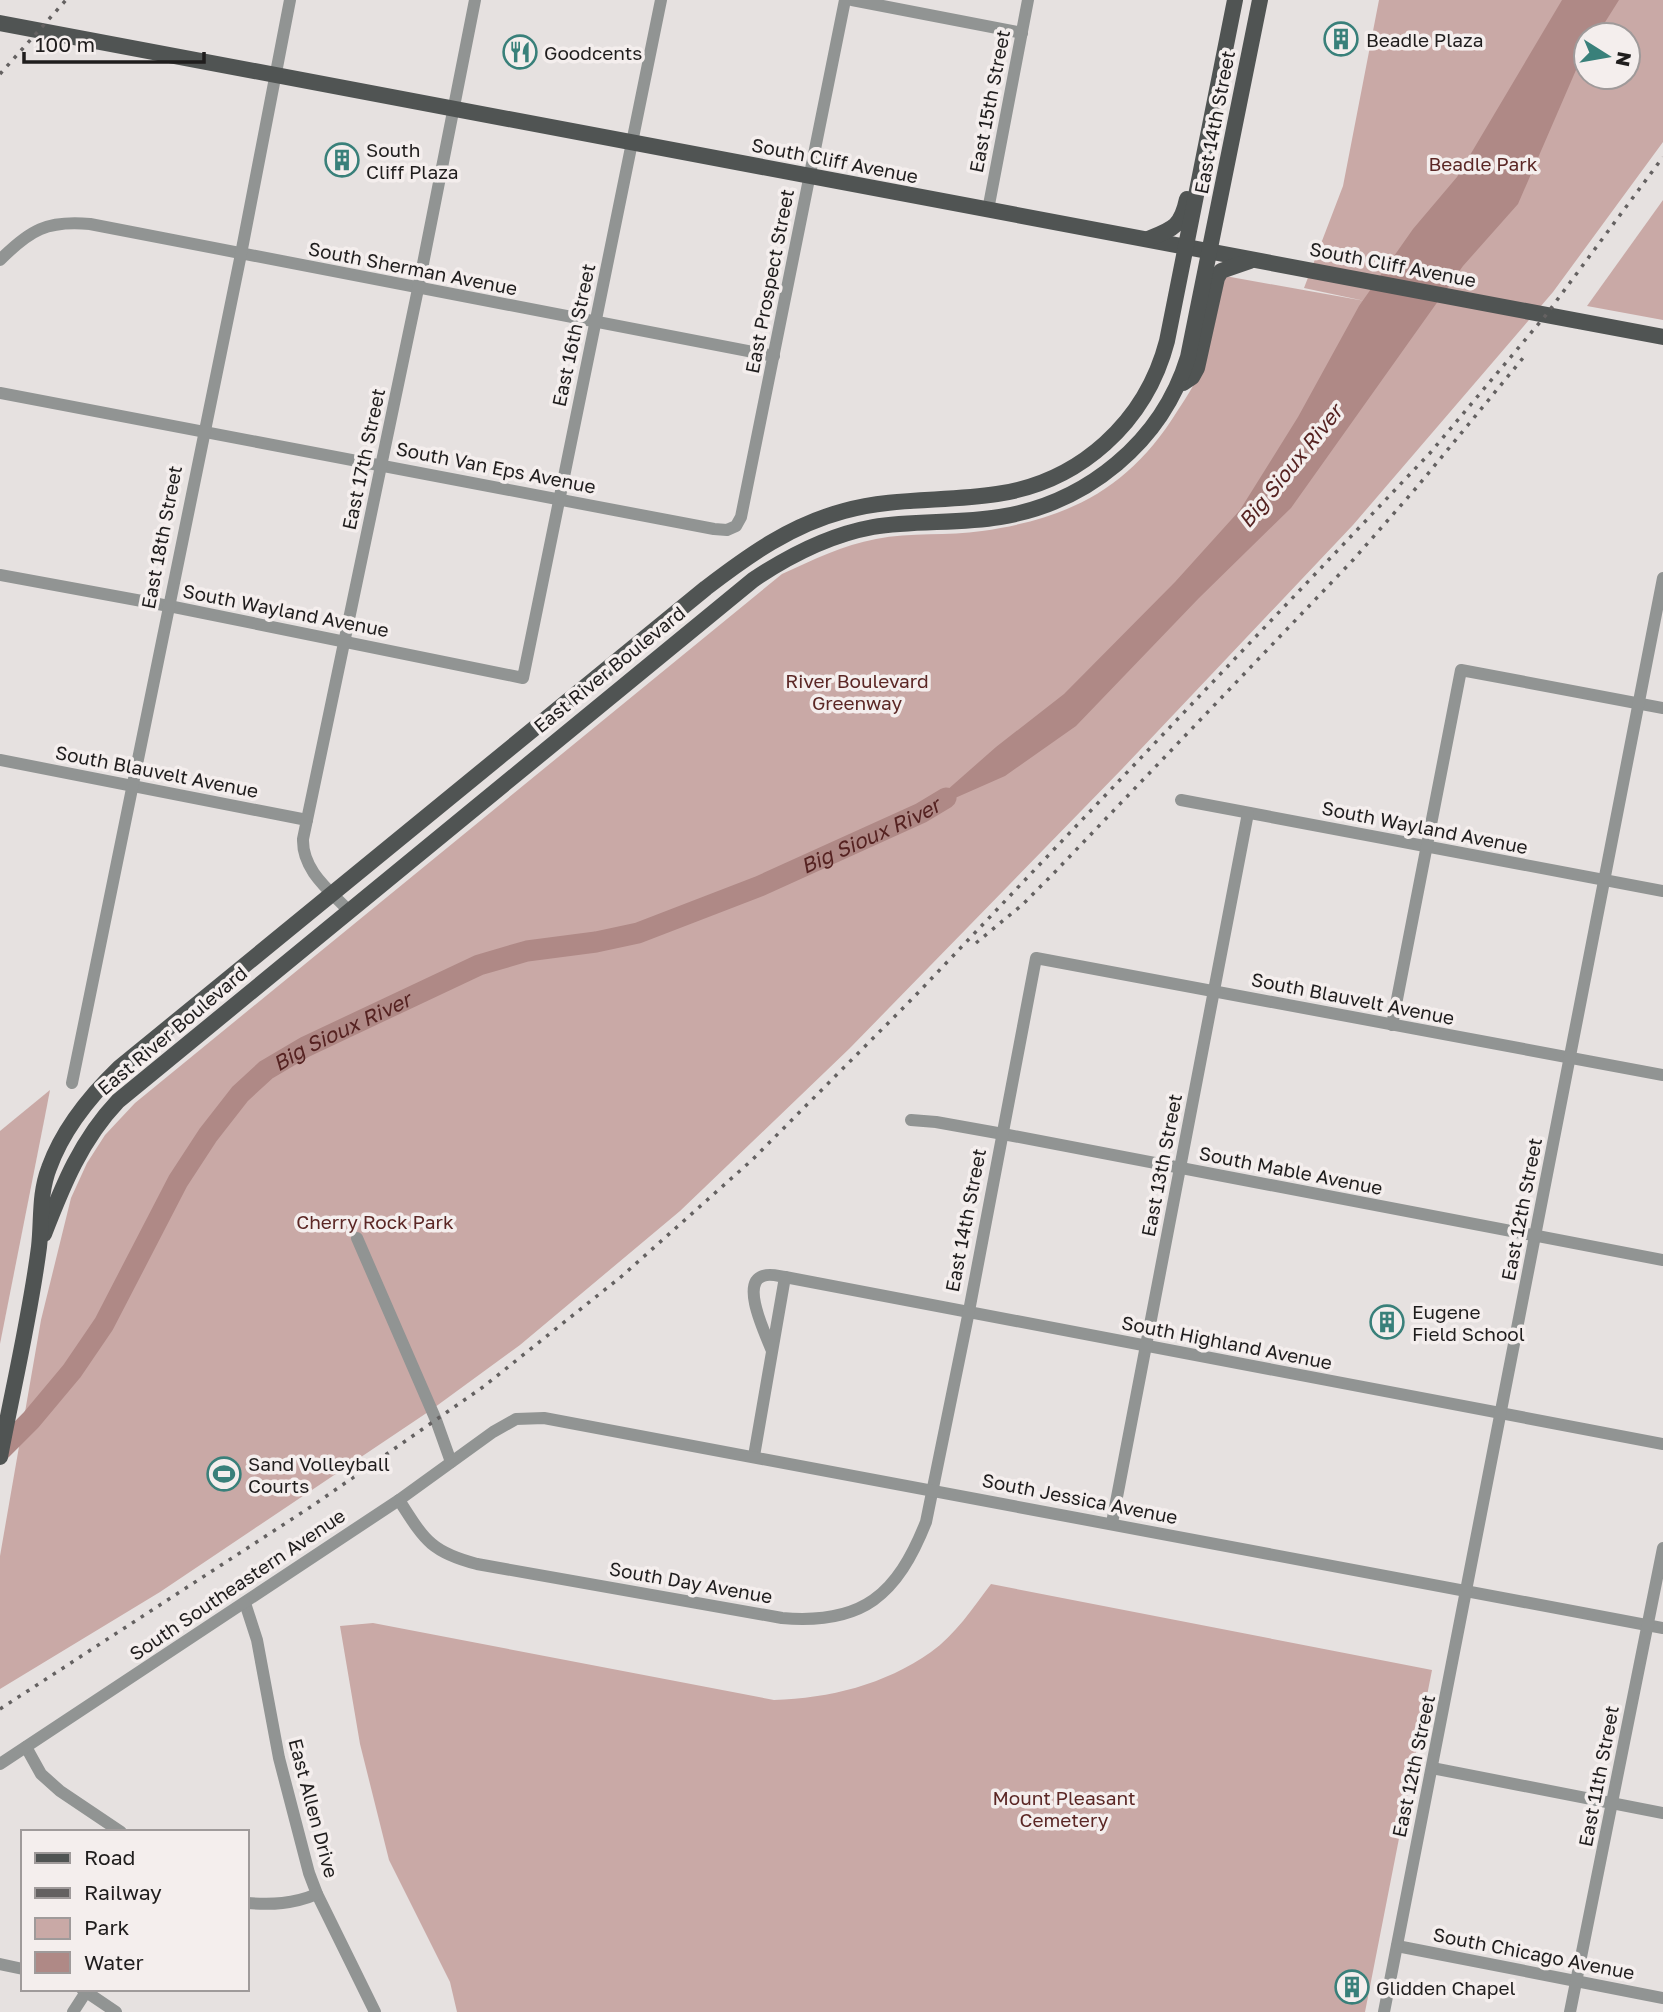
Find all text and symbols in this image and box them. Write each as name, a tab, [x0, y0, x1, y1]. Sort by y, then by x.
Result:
building icon: Beadle Plaza	[1322, 20, 1360, 58]
scale bar	[24, 21, 205, 65]
north arrow	[1572, 21, 1642, 91]
street label: East 15th Street	[964, 28, 1014, 174]
place label: Beadle Plaza	[1366, 28, 1484, 51]
text: 100 m	[35, 31, 95, 57]
restaurant icon: Goodcents	[501, 33, 539, 71]
place label: Goodcents	[544, 41, 642, 64]
street label: East 14th Street	[1189, 48, 1239, 196]
text: N	[1612, 50, 1637, 69]
street label: South Cliff Avenue	[750, 133, 920, 187]
place label: South Cliff Plaza	[366, 138, 459, 183]
building icon: South Cliff Plaza	[323, 141, 361, 179]
park label: Beadle Park	[1429, 152, 1538, 175]
street label: East Prospect Street	[740, 187, 798, 375]
street label: South Sherman Avenue	[307, 236, 519, 300]
street label: South Cliff Avenue	[1308, 237, 1478, 291]
street label: East 16th Street	[547, 261, 599, 409]
street label: East 17th Street	[337, 386, 389, 532]
water label: Big Sioux River	[1232, 397, 1349, 533]
street label: South Van Eps Avenue	[394, 436, 598, 498]
street label: East 18th Street	[136, 463, 186, 611]
street label: South Wayland Avenue	[181, 579, 391, 641]
street label: East River Boulevard	[529, 601, 689, 737]
park label: River Boulevard Greenway	[785, 669, 929, 714]
street label: South Blauvelt Avenue	[53, 740, 261, 802]
water label: Big Sioux River	[796, 790, 947, 879]
street label: South Wayland Avenue	[1320, 796, 1530, 858]
street label: East River Boulevard	[93, 961, 251, 1099]
street label: South Blauvelt Avenue	[1249, 967, 1457, 1029]
water label: Big Sioux River	[268, 985, 417, 1076]
street label: East 13th Street	[1136, 1092, 1186, 1238]
street label: East 12th Street	[1496, 1136, 1546, 1282]
street label: South Mable Avenue	[1197, 1141, 1385, 1199]
street label: East 14th Street	[940, 1146, 990, 1294]
park label: Cherry Rock Park	[296, 1210, 454, 1233]
place label: Eugene Field School	[1412, 1300, 1525, 1345]
building icon: Eugene Field School	[1368, 1303, 1406, 1341]
street label: South Highland Avenue	[1120, 1310, 1334, 1374]
place label: Sand Volleyball Courts	[248, 1452, 390, 1497]
sports icon: Sand Volleyball Courts	[205, 1455, 243, 1493]
street label: South Jessica Avenue	[980, 1468, 1180, 1528]
street label: South Southeastern Avenue	[125, 1503, 349, 1665]
street label: South Day Avenue	[608, 1556, 774, 1608]
street label: East 12th Street	[1387, 1693, 1439, 1839]
street label: East 11th Street	[1573, 1703, 1623, 1849]
street label: East Allen Drive	[284, 1736, 344, 1880]
park label: Mount Pleasant Cemetery	[992, 1786, 1136, 1831]
legend	[21, 1830, 248, 1991]
text: Road	[84, 1844, 135, 1870]
text: Railway	[84, 1879, 162, 1905]
text: Park	[84, 1914, 130, 1940]
street label: South Chicago Avenue	[1431, 1922, 1637, 1984]
text: Water	[84, 1949, 144, 1975]
building icon: Glidden Chapel	[1333, 1968, 1371, 2006]
place label: Glidden Chapel	[1376, 1976, 1516, 1999]

